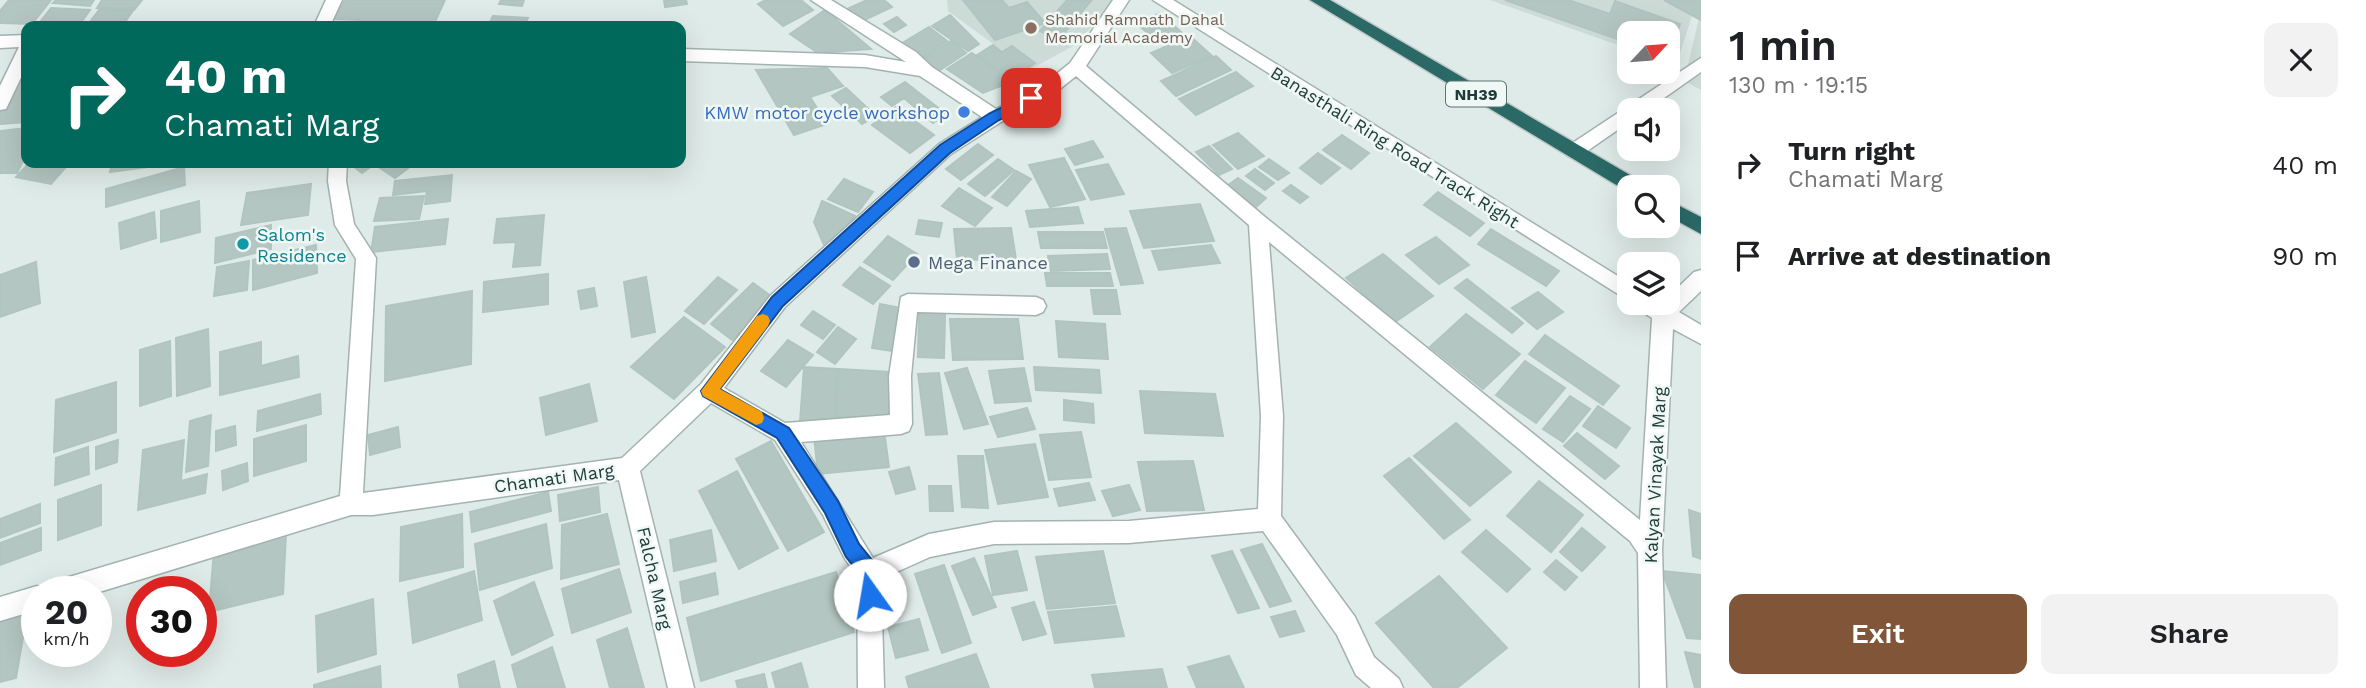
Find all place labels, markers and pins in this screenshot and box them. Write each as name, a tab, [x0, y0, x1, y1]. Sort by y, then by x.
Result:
place label: Shahid Ramnath Dahal Memorial Academy	[1045, 10, 1224, 47]
marker: Shahid Ramnath Dahal Memorial Academy	[1023, 20, 1039, 36]
pin	[1001, 68, 1061, 128]
place label: KMW motor cycle workshop	[704, 102, 950, 123]
marker: KMW motor cycle workshop	[956, 104, 972, 120]
place label: Salom's Residence	[257, 224, 347, 266]
marker: Salom's Residence	[235, 236, 251, 252]
place label: Mega Finance	[928, 252, 1048, 273]
marker: Mega Finance	[906, 254, 922, 270]

